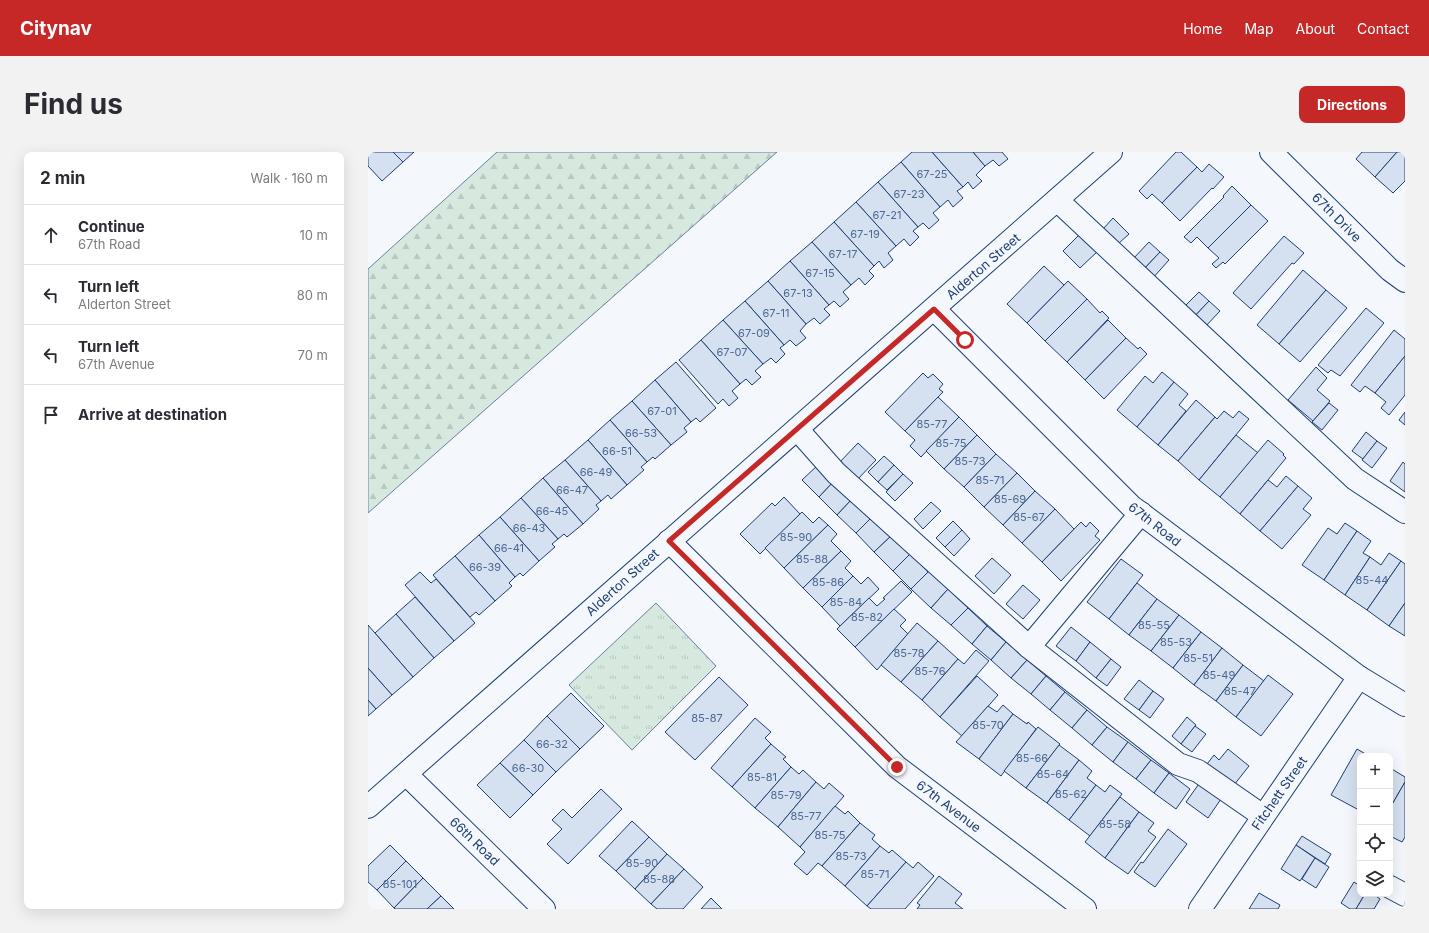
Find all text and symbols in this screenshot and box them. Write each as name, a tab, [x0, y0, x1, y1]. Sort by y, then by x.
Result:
text: Citynav	[20, 17, 92, 40]
text: Home	[1183, 20, 1222, 37]
text: Map	[1244, 20, 1274, 37]
text: About	[1296, 20, 1335, 37]
text: Contact	[1357, 20, 1409, 37]
button: Directions	[1299, 86, 1405, 123]
text: Find us	[24, 87, 123, 121]
house number: 67-25	[916, 167, 948, 181]
text: 2 min	[40, 168, 85, 188]
text: Walk · 160 m	[251, 170, 328, 186]
house number: 67-23	[893, 187, 925, 201]
street label: 67th Drive	[1309, 189, 1365, 245]
house number: 67-21	[873, 208, 901, 222]
text: Continue	[78, 217, 145, 236]
icon: ahead	[40, 224, 62, 246]
text: 10 m	[299, 227, 328, 243]
house number: 67-19	[850, 227, 880, 241]
street label: Alderton Street	[943, 230, 1023, 302]
text: 67th Road	[78, 236, 140, 252]
house number: 67-17	[829, 247, 857, 261]
house number: 67-15	[805, 266, 835, 280]
text: Turn left	[78, 277, 139, 296]
icon: left	[40, 284, 62, 306]
house number: 67-13	[783, 286, 813, 300]
text: 80 m	[297, 287, 328, 303]
text: Alderton Street	[78, 296, 171, 312]
house number: 67-11	[762, 306, 790, 320]
house number: 67-09	[738, 326, 770, 340]
route start	[956, 331, 974, 349]
text: Turn left	[78, 337, 139, 356]
icon: left	[40, 344, 62, 366]
house number: 67-07	[716, 345, 748, 359]
text: 70 m	[298, 347, 328, 363]
text: 67th Avenue	[78, 356, 155, 372]
icon: arrive	[40, 404, 62, 426]
house number: 67-01	[647, 404, 677, 418]
text: Arrive at destination	[78, 405, 227, 424]
house number: 85-77	[917, 417, 947, 431]
house number: 66-53	[625, 426, 657, 440]
house number: 85-75	[935, 436, 967, 450]
house number: 66-51	[602, 444, 632, 458]
house number: 85-73	[954, 454, 986, 468]
house number: 66-49	[580, 465, 612, 479]
house number: 85-71	[975, 473, 1005, 487]
house number: 66-47	[556, 483, 588, 497]
house number: 85-69	[994, 492, 1026, 506]
street label: 67th Road	[1125, 498, 1185, 550]
house number: 66-45	[536, 504, 569, 518]
house number: 85-67	[1013, 510, 1045, 524]
house number: 66-43	[513, 521, 546, 535]
house number: 85-90	[780, 530, 812, 544]
house number: 66-41	[494, 541, 524, 555]
street label: Alderton Street	[582, 545, 662, 619]
house number: 85-88	[796, 552, 828, 566]
house number: 66-39	[469, 560, 501, 574]
house number: 85-44	[1356, 573, 1388, 587]
house number: 85-86	[812, 575, 844, 589]
house number: 85-84	[830, 595, 862, 609]
house number: 85-82	[851, 610, 883, 624]
house number: 85-55	[1138, 618, 1170, 632]
house number: 85-53	[1160, 635, 1192, 649]
house number: 85-78	[893, 646, 925, 660]
house number: 85-51	[1183, 651, 1213, 665]
house number: 85-76	[914, 664, 946, 678]
house number: 85-49	[1203, 668, 1235, 682]
house number: 85-47	[1224, 684, 1256, 698]
house number: 85-87	[691, 711, 723, 725]
house number: 85-70	[972, 718, 1004, 732]
house number: 66-32	[536, 737, 568, 751]
house number: 85-66	[1016, 751, 1048, 765]
street label: Fitchett Street	[1248, 753, 1310, 833]
map controls	[1357, 753, 1393, 897]
button: +	[1357, 753, 1393, 789]
route end	[888, 758, 906, 776]
house number: 66-30	[512, 761, 544, 775]
house number: 85-64	[1037, 767, 1069, 781]
house number: 85-81	[747, 770, 777, 784]
street label: 67th Avenue	[914, 777, 984, 835]
house number: 85-62	[1055, 787, 1087, 801]
house number: 85-79	[770, 788, 802, 802]
button: −	[1357, 789, 1393, 825]
house number: 85-77	[791, 809, 821, 823]
street label: 66th Road	[447, 813, 503, 869]
house number: 85-58	[1099, 817, 1131, 831]
button: locate	[1357, 825, 1393, 861]
house number: 85-75	[814, 828, 846, 842]
house number: 85-73	[835, 849, 867, 863]
house number: 85-90	[626, 856, 658, 870]
button: layers	[1357, 861, 1393, 897]
house number: 85-71	[860, 867, 890, 881]
house number: 85-88	[643, 872, 675, 886]
house number: 85-101	[383, 877, 417, 891]

